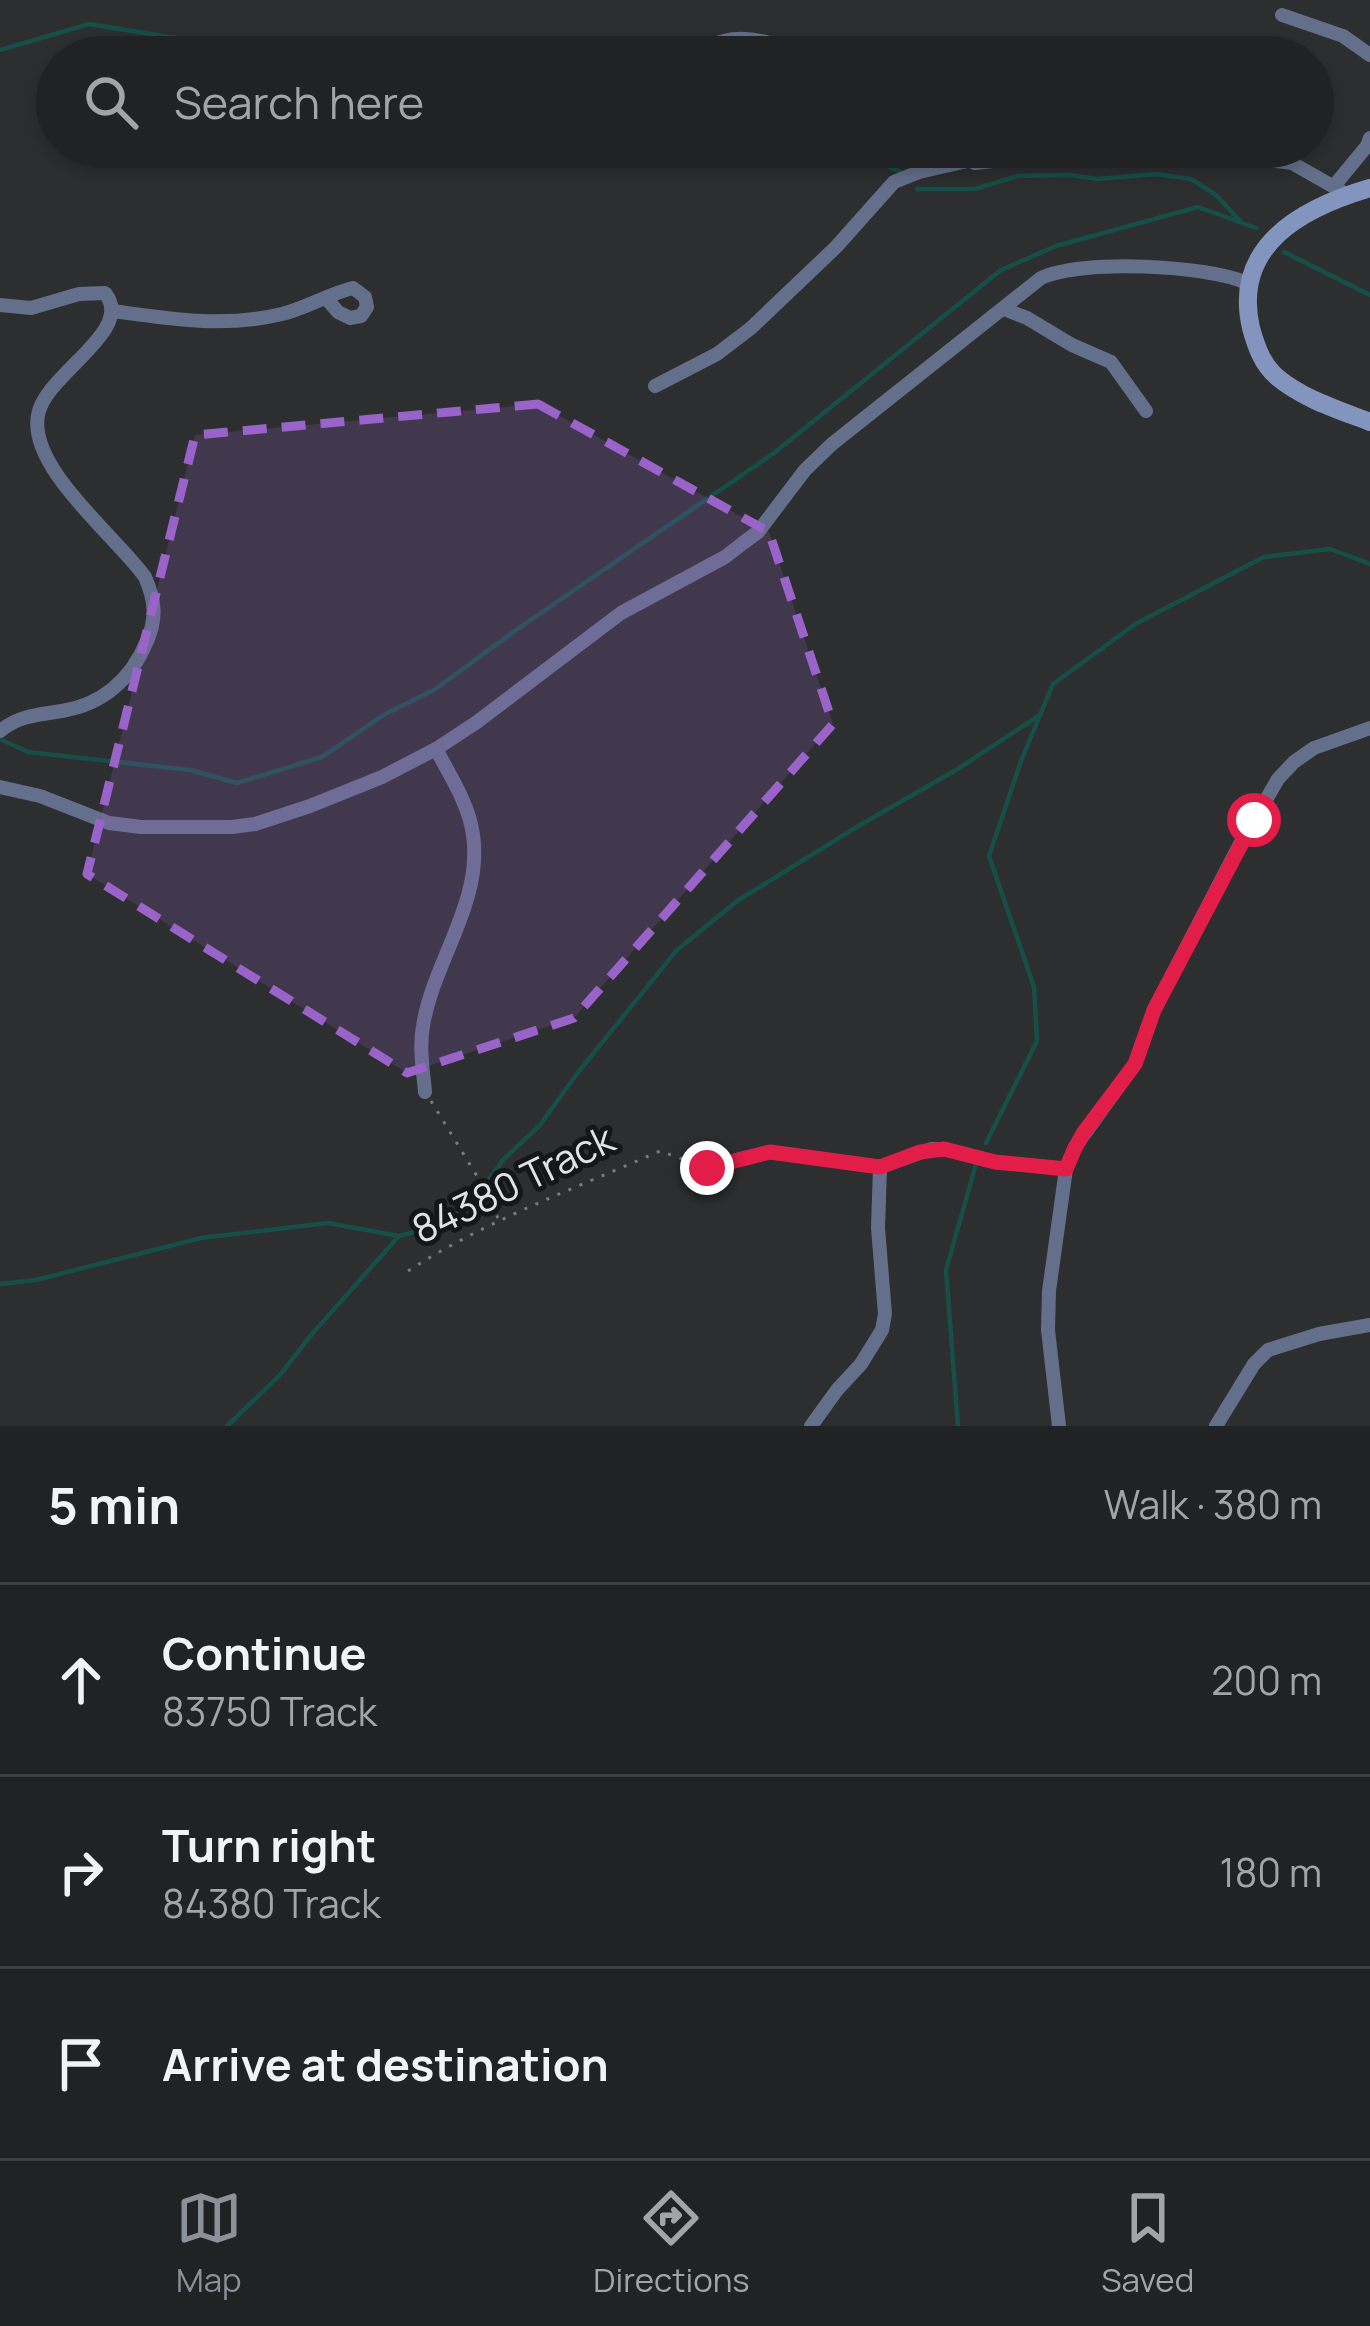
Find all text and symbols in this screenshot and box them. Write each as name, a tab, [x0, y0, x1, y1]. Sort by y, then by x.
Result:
search box	[36, 36, 1334, 168]
icon: search	[78, 69, 144, 135]
text: Search here	[174, 71, 424, 133]
route start	[1227, 793, 1281, 847]
street label: 84380 Track	[402, 1110, 624, 1255]
route end	[680, 1141, 734, 1195]
text: 5 min	[48, 1470, 180, 1539]
text: Walk · 380 m	[1104, 1477, 1322, 1531]
text: Continue	[162, 1622, 367, 1684]
icon: ahead	[48, 1647, 114, 1713]
text: 200 m	[1211, 1653, 1322, 1707]
text: 83750 Track	[162, 1684, 377, 1738]
text: Turn right	[162, 1814, 376, 1876]
icon: right	[48, 1839, 114, 1905]
text: 180 m	[1219, 1845, 1322, 1899]
text: 84380 Track	[162, 1876, 381, 1930]
icon: arrive	[48, 2031, 114, 2097]
text: Arrive at destination	[162, 2033, 609, 2095]
tab: Map	[176, 2185, 242, 2302]
tab: Directions	[593, 2185, 750, 2302]
tab: Saved	[1101, 2185, 1194, 2302]

